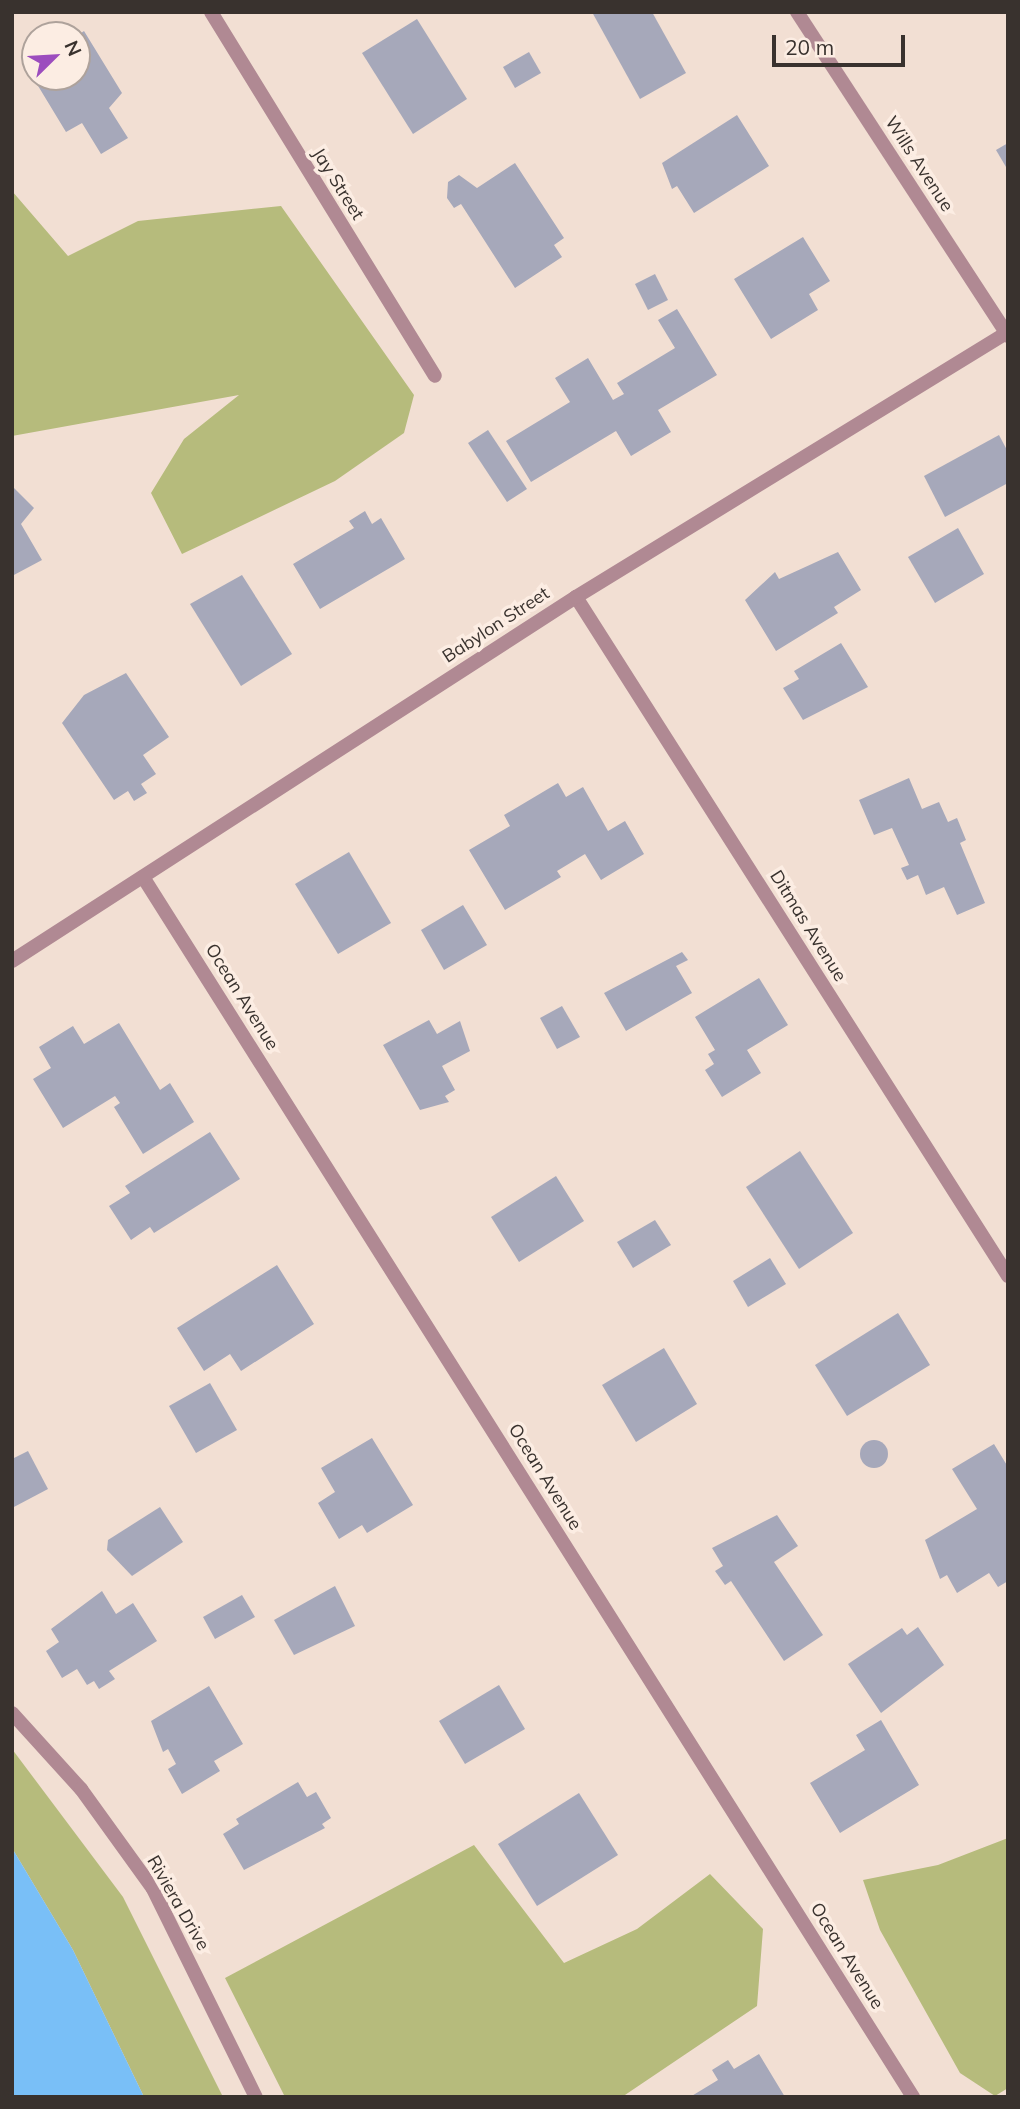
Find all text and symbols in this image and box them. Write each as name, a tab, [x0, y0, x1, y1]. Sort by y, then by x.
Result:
north arrow	[21, 21, 91, 91]
scale bar	[775, 21, 908, 65]
text: 20 m	[785, 34, 834, 60]
text: N	[59, 37, 87, 60]
street label: Wills Avenue	[880, 112, 958, 216]
street label: Jay Street	[307, 144, 369, 224]
street label: Babylon Street	[439, 582, 553, 668]
street label: Ditmas Avenue	[765, 866, 851, 986]
street label: Ocean Avenue	[201, 940, 283, 1054]
street label: Ocean Avenue	[504, 1420, 586, 1534]
street label: Riviera Drive	[142, 1852, 214, 1954]
street label: Ocean Avenue	[806, 1899, 888, 2013]

